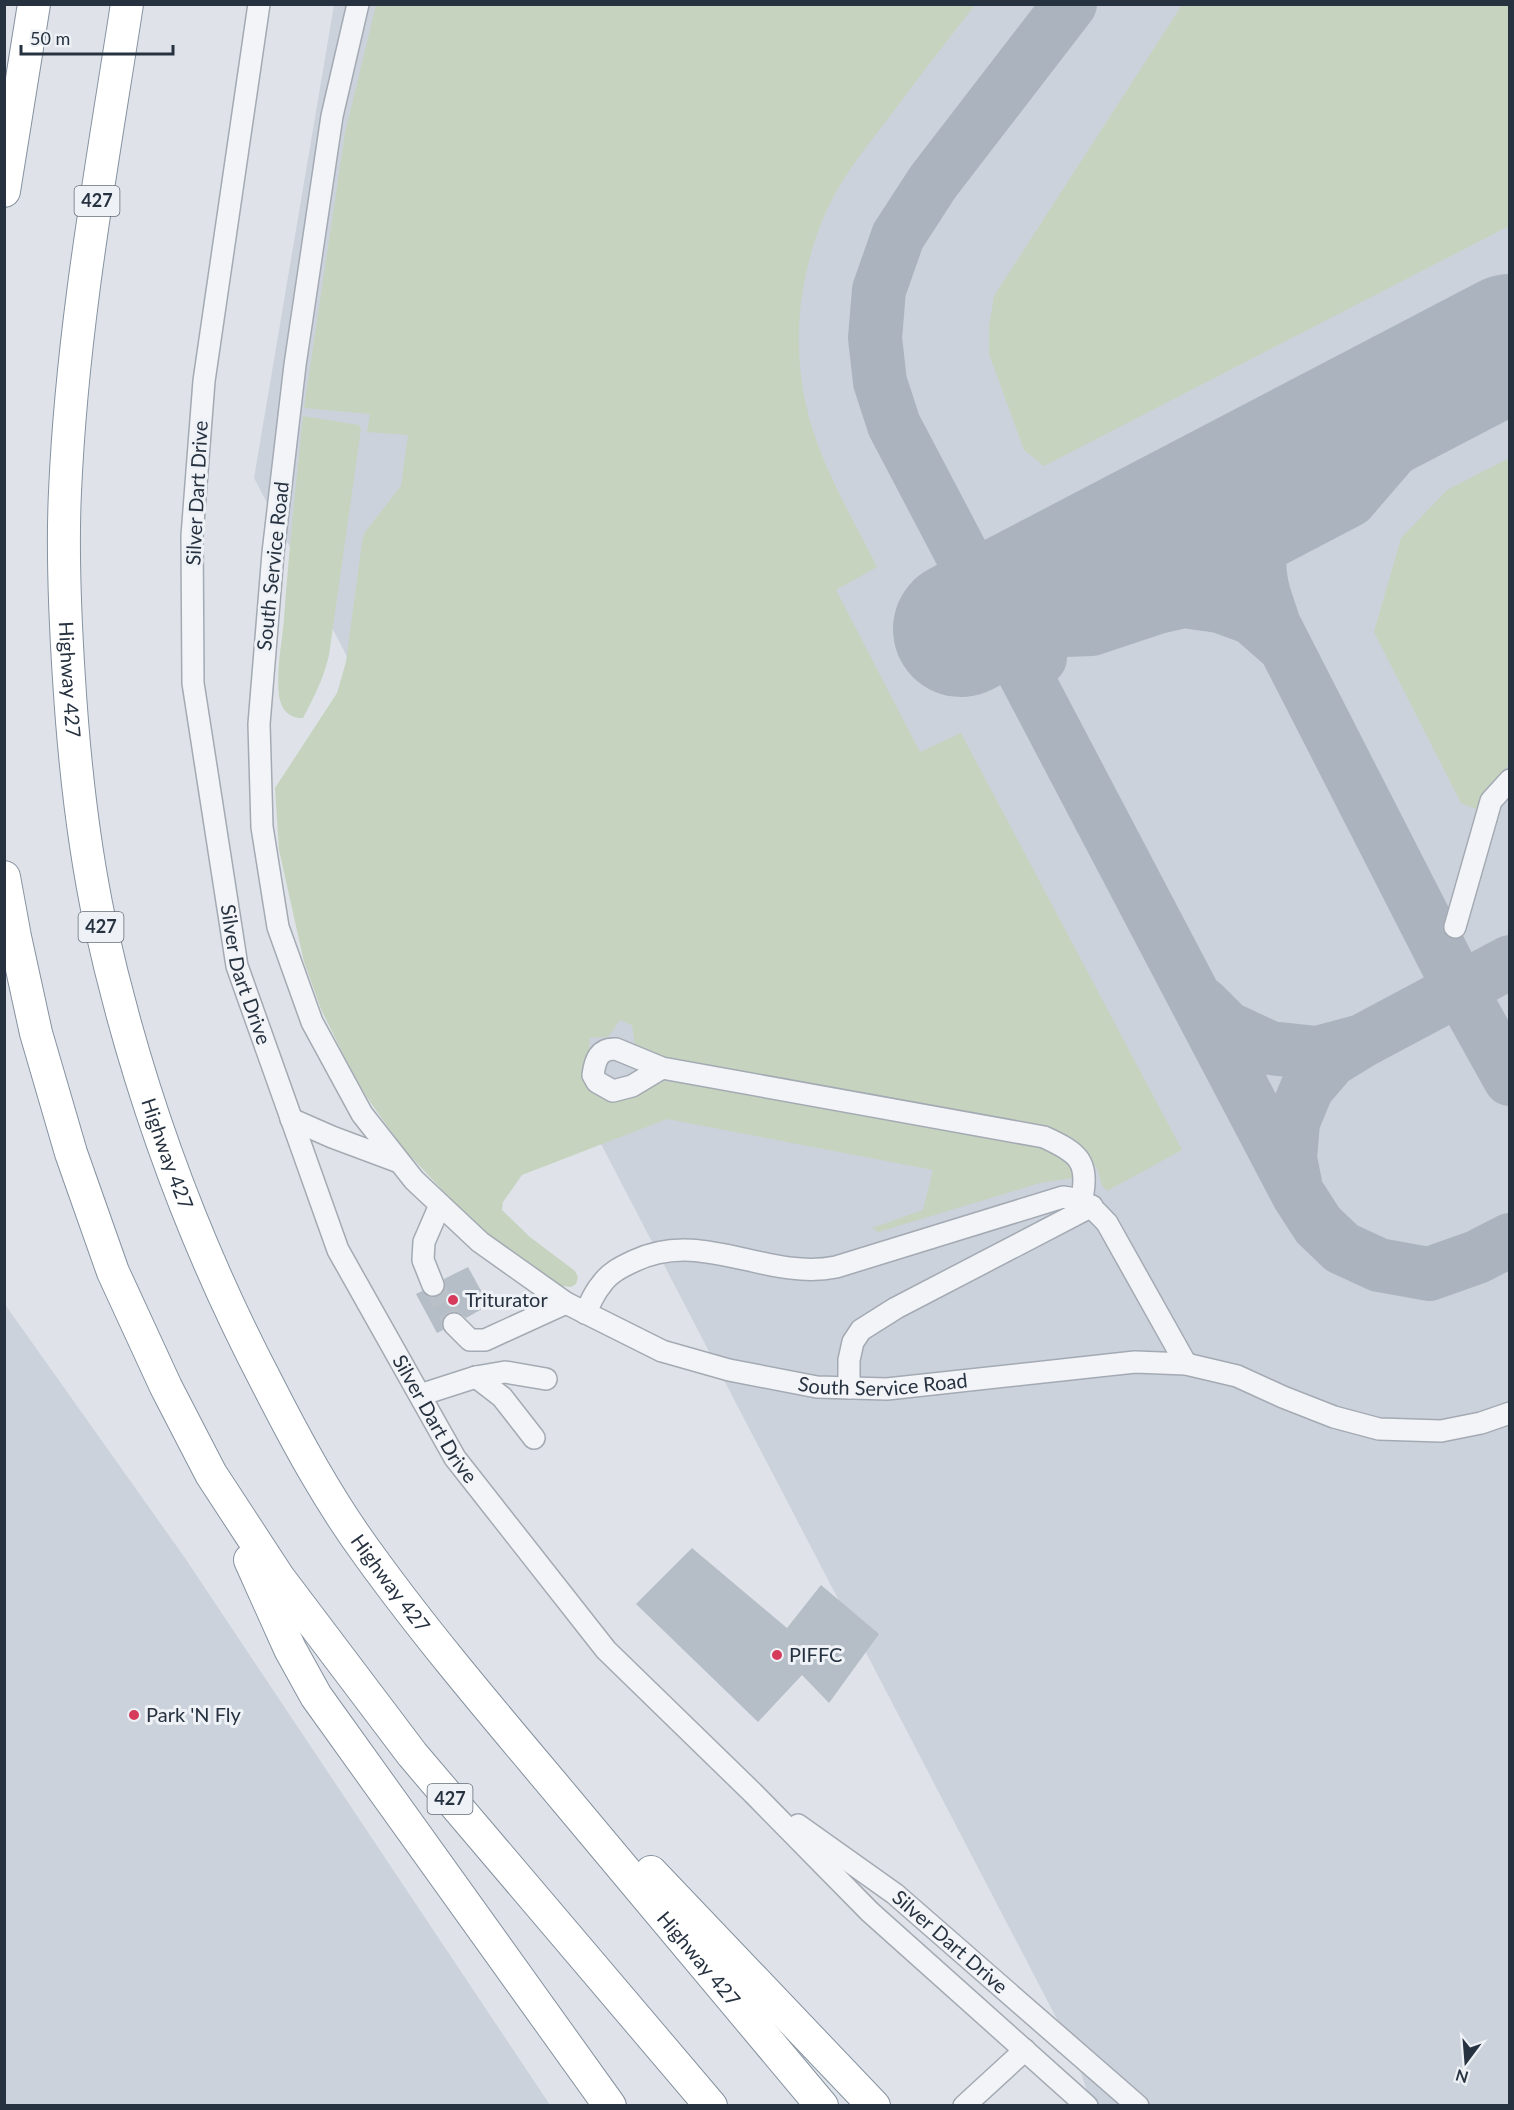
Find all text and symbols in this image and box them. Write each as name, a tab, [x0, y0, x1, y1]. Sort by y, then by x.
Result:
scale bar	[21, 18, 172, 56]
text: 50 m	[30, 27, 70, 49]
road number: 427	[74, 186, 120, 216]
street label: Silver Dart Drive	[180, 420, 212, 566]
street label: South Service Road	[251, 480, 293, 652]
street label: Highway 427	[55, 621, 86, 739]
street label: Silver Dart Drive	[217, 902, 277, 1048]
road number: 427	[78, 912, 124, 942]
street label: Highway 427	[137, 1095, 199, 1212]
place label: Triturator	[465, 1287, 548, 1311]
marker: Triturator	[446, 1293, 460, 1307]
street label: Silver Dart Drive	[388, 1350, 483, 1487]
street label: South Service Road	[796, 1367, 969, 1400]
street label: Highway 427	[347, 1529, 436, 1637]
place label: PIFFC	[789, 1642, 842, 1666]
marker: PIFFC	[770, 1648, 784, 1662]
place label: Park 'N Fly	[146, 1702, 242, 1726]
marker: Park 'N Fly	[127, 1708, 141, 1722]
road number: 427	[428, 1784, 472, 1814]
street label: Silver Dart Drive	[888, 1884, 1013, 1998]
street label: Highway 427	[653, 1906, 746, 2011]
north arrow	[1436, 2032, 1496, 2092]
text: N	[1453, 2066, 1470, 2088]

